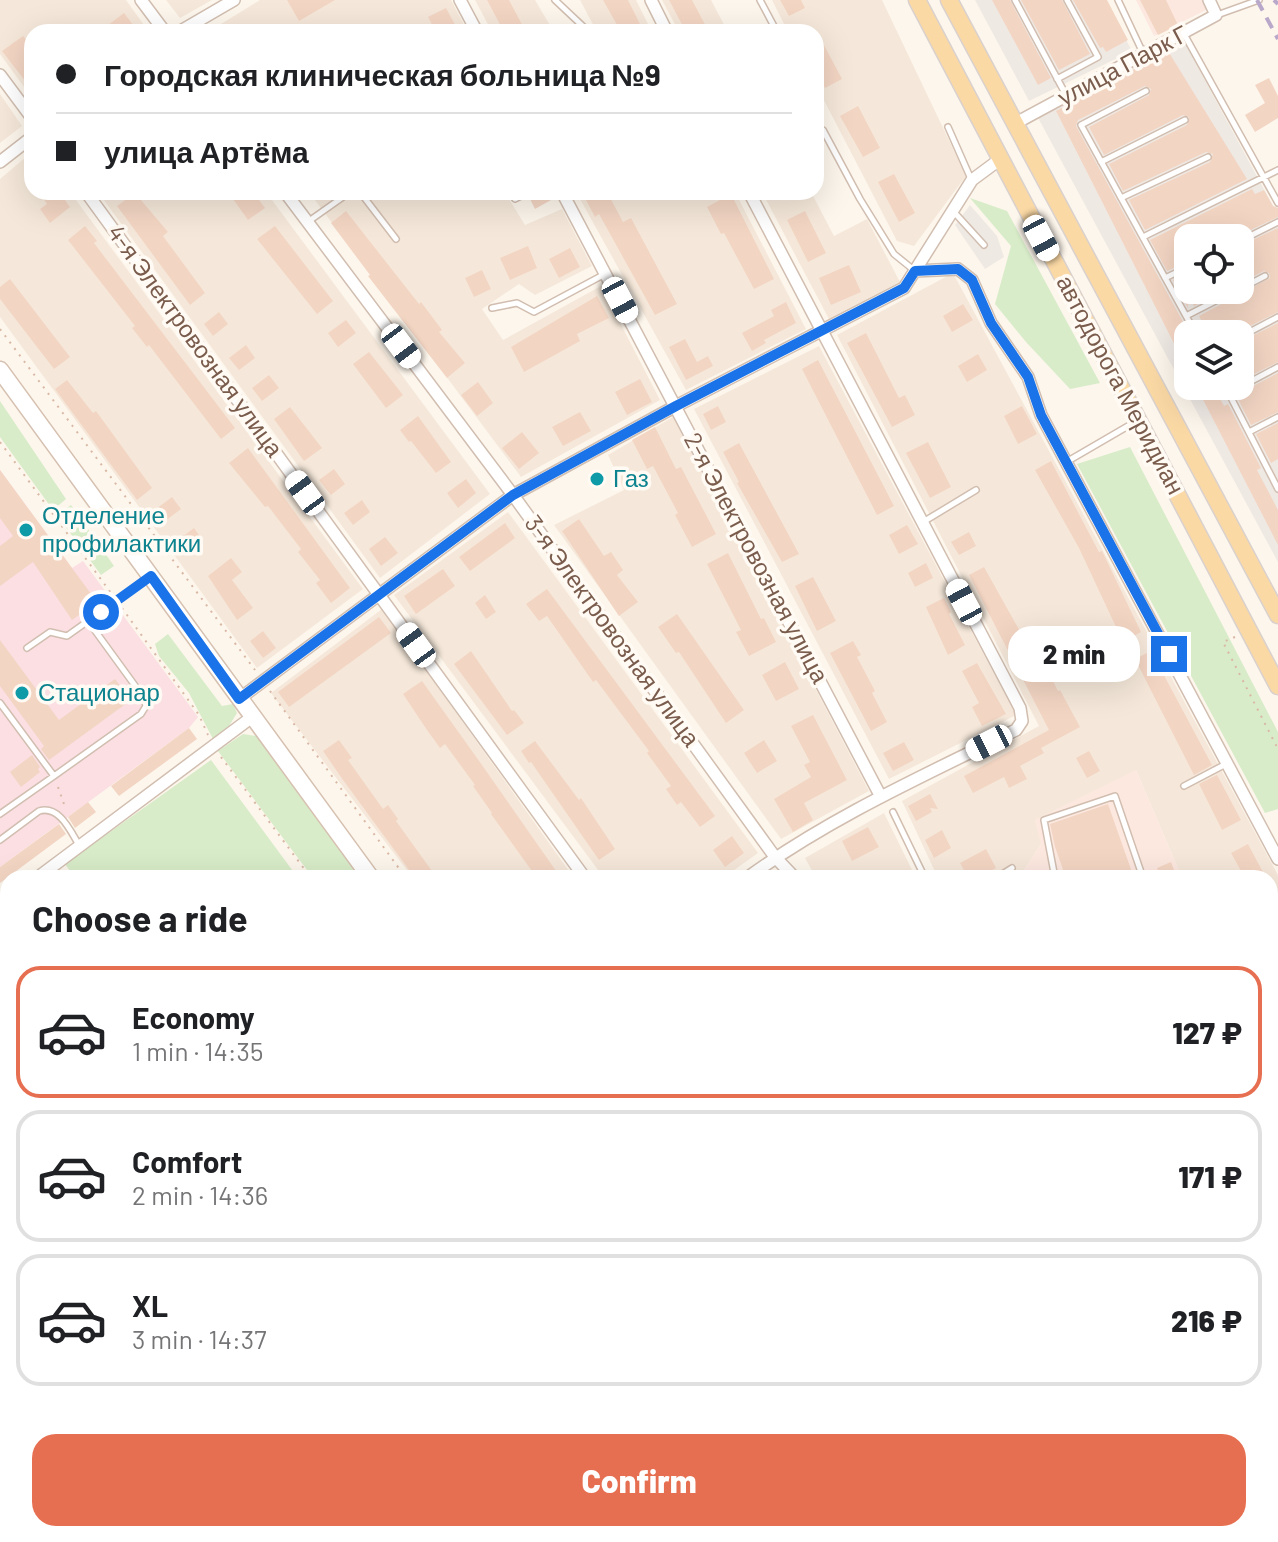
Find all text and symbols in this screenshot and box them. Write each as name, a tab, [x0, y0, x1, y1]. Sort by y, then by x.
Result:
street label: улица Парк Г	[1052, 18, 1192, 111]
text: Городская клиническая больница №9	[104, 56, 661, 92]
text: улица Артёма	[104, 133, 309, 169]
car	[1019, 211, 1063, 265]
street label: 4-я Электровозная улица	[102, 218, 291, 462]
map controls	[1174, 224, 1254, 400]
button: locate	[1174, 224, 1254, 304]
street label: автодорога Меридиан	[1051, 270, 1191, 499]
car	[598, 273, 642, 327]
car	[377, 320, 425, 372]
button: layers	[1174, 320, 1254, 400]
street label: 2-я Электровозная улица	[679, 427, 836, 688]
place label: Газ	[613, 463, 649, 492]
car	[281, 467, 329, 519]
marker: Газ	[588, 470, 606, 488]
place label: Отделение профилактики	[42, 500, 201, 557]
street label: 3-я Электровозная улица	[520, 509, 707, 752]
marker: Отделение профилактики	[17, 521, 35, 539]
car	[942, 575, 986, 629]
route start	[83, 594, 119, 630]
car	[392, 619, 440, 671]
callout: 2 min	[1009, 626, 1141, 682]
route end	[1151, 636, 1187, 672]
text: 2 min	[1043, 638, 1105, 669]
place label: Стационар	[38, 677, 160, 706]
marker: Стационар	[13, 684, 31, 702]
car	[962, 721, 1016, 765]
text: Choose a ride	[32, 896, 248, 939]
icon: car	[36, 996, 108, 1068]
text: Economy	[132, 999, 255, 1035]
text: 127 ₽	[1172, 1014, 1242, 1050]
text: 1 min · 14:35	[132, 1035, 263, 1066]
icon: car	[36, 1140, 108, 1212]
text: Comfort	[132, 1143, 242, 1179]
text: 171 ₽	[1178, 1158, 1242, 1194]
text: 2 min · 14:36	[132, 1179, 268, 1210]
icon: car	[36, 1284, 108, 1356]
text: XL	[132, 1287, 168, 1323]
text: 216 ₽	[1171, 1302, 1242, 1338]
text: 3 min · 14:37	[132, 1323, 267, 1354]
button: Confirm	[32, 1434, 1246, 1526]

